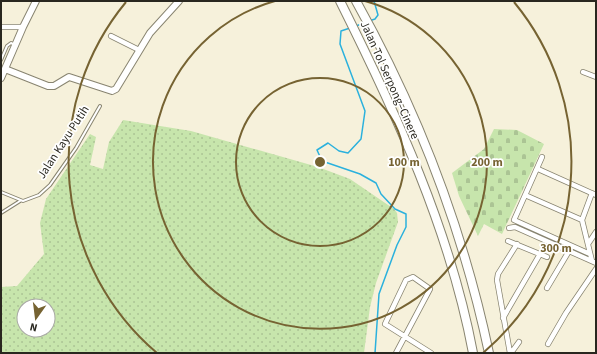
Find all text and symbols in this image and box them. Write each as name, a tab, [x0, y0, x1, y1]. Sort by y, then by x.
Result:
street label: Jalan Tol Serpong–Cinere	[356, 18, 423, 142]
street label: Jalan Kayu Putih	[33, 102, 93, 182]
text: 100 m	[388, 154, 420, 171]
text: 200 m	[471, 154, 503, 171]
centre of rings	[313, 155, 327, 169]
text: 300 m	[540, 240, 572, 257]
north arrow	[16, 298, 56, 338]
text: N	[28, 319, 39, 335]

